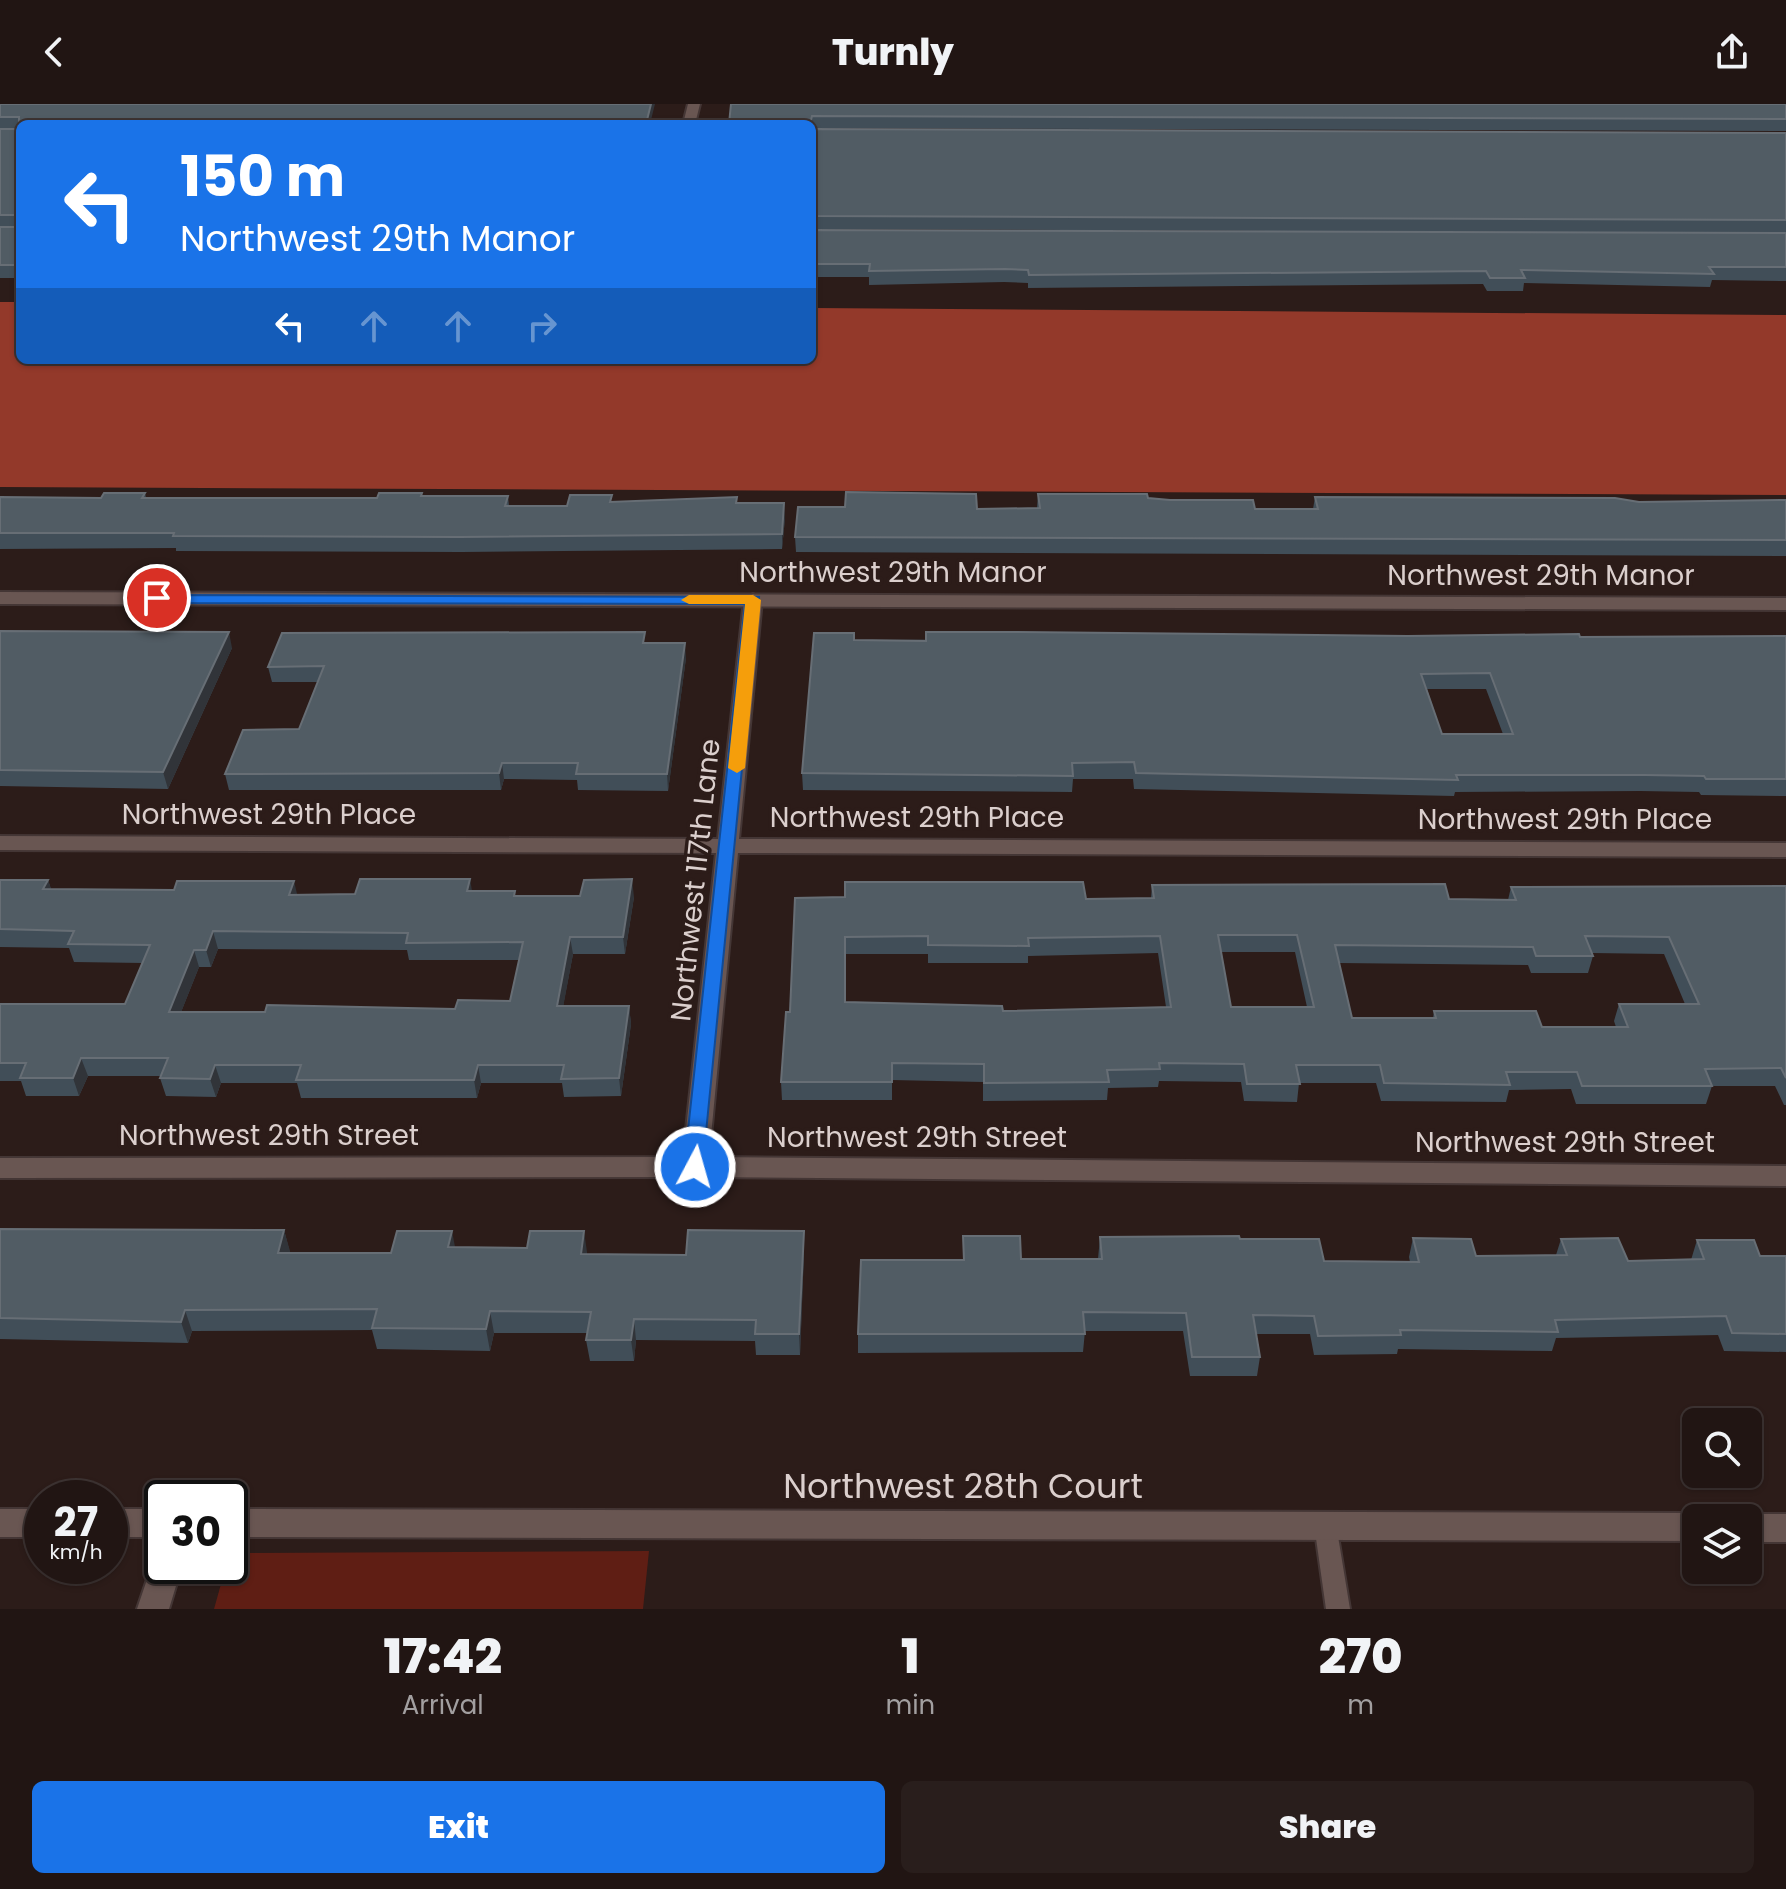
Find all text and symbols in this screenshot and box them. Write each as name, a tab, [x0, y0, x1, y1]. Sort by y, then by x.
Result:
text: Turnly	[832, 27, 954, 78]
icon: back	[32, 30, 76, 74]
icon: share	[1710, 30, 1754, 74]
text: 150 m	[180, 137, 345, 216]
icon: left	[48, 152, 152, 256]
text: Northwest 29th Manor	[180, 213, 575, 264]
icon: left	[268, 304, 312, 348]
icon: ahead	[352, 304, 396, 348]
icon: ahead	[436, 304, 480, 348]
icon: right	[520, 304, 564, 348]
street label: Northwest 29th Manor	[739, 553, 1047, 592]
street label: Northwest 29th Manor	[1387, 556, 1695, 595]
pin	[123, 564, 191, 632]
icon: arrive	[135, 576, 179, 620]
street label: Northwest 117th Lane	[661, 737, 730, 1023]
street label: Northwest 29th Place	[122, 795, 416, 834]
street label: Northwest 29th Place	[770, 798, 1064, 837]
street label: Northwest 29th Place	[1418, 800, 1712, 839]
street label: Northwest 29th Street	[119, 1116, 419, 1155]
street label: Northwest 29th Street	[767, 1118, 1067, 1157]
street label: Northwest 29th Street	[1415, 1123, 1715, 1162]
position arrow	[653, 1125, 737, 1209]
map controls	[1682, 1408, 1762, 1584]
button: search	[1682, 1408, 1762, 1488]
street label: Northwest 28th Court	[783, 1462, 1143, 1510]
speed limit sign: 30	[144, 1480, 248, 1584]
text: 27	[54, 1494, 98, 1550]
button: layers	[1682, 1504, 1762, 1584]
text: km/h	[49, 1538, 103, 1566]
text: 17:42	[383, 1623, 502, 1690]
text: 1	[901, 1623, 920, 1690]
text: 270	[1319, 1623, 1403, 1690]
text: Arrival	[402, 1687, 484, 1723]
text: min	[885, 1687, 935, 1723]
text: m	[1347, 1687, 1374, 1723]
button: Exit	[32, 1781, 885, 1873]
button: Share	[901, 1781, 1754, 1873]

